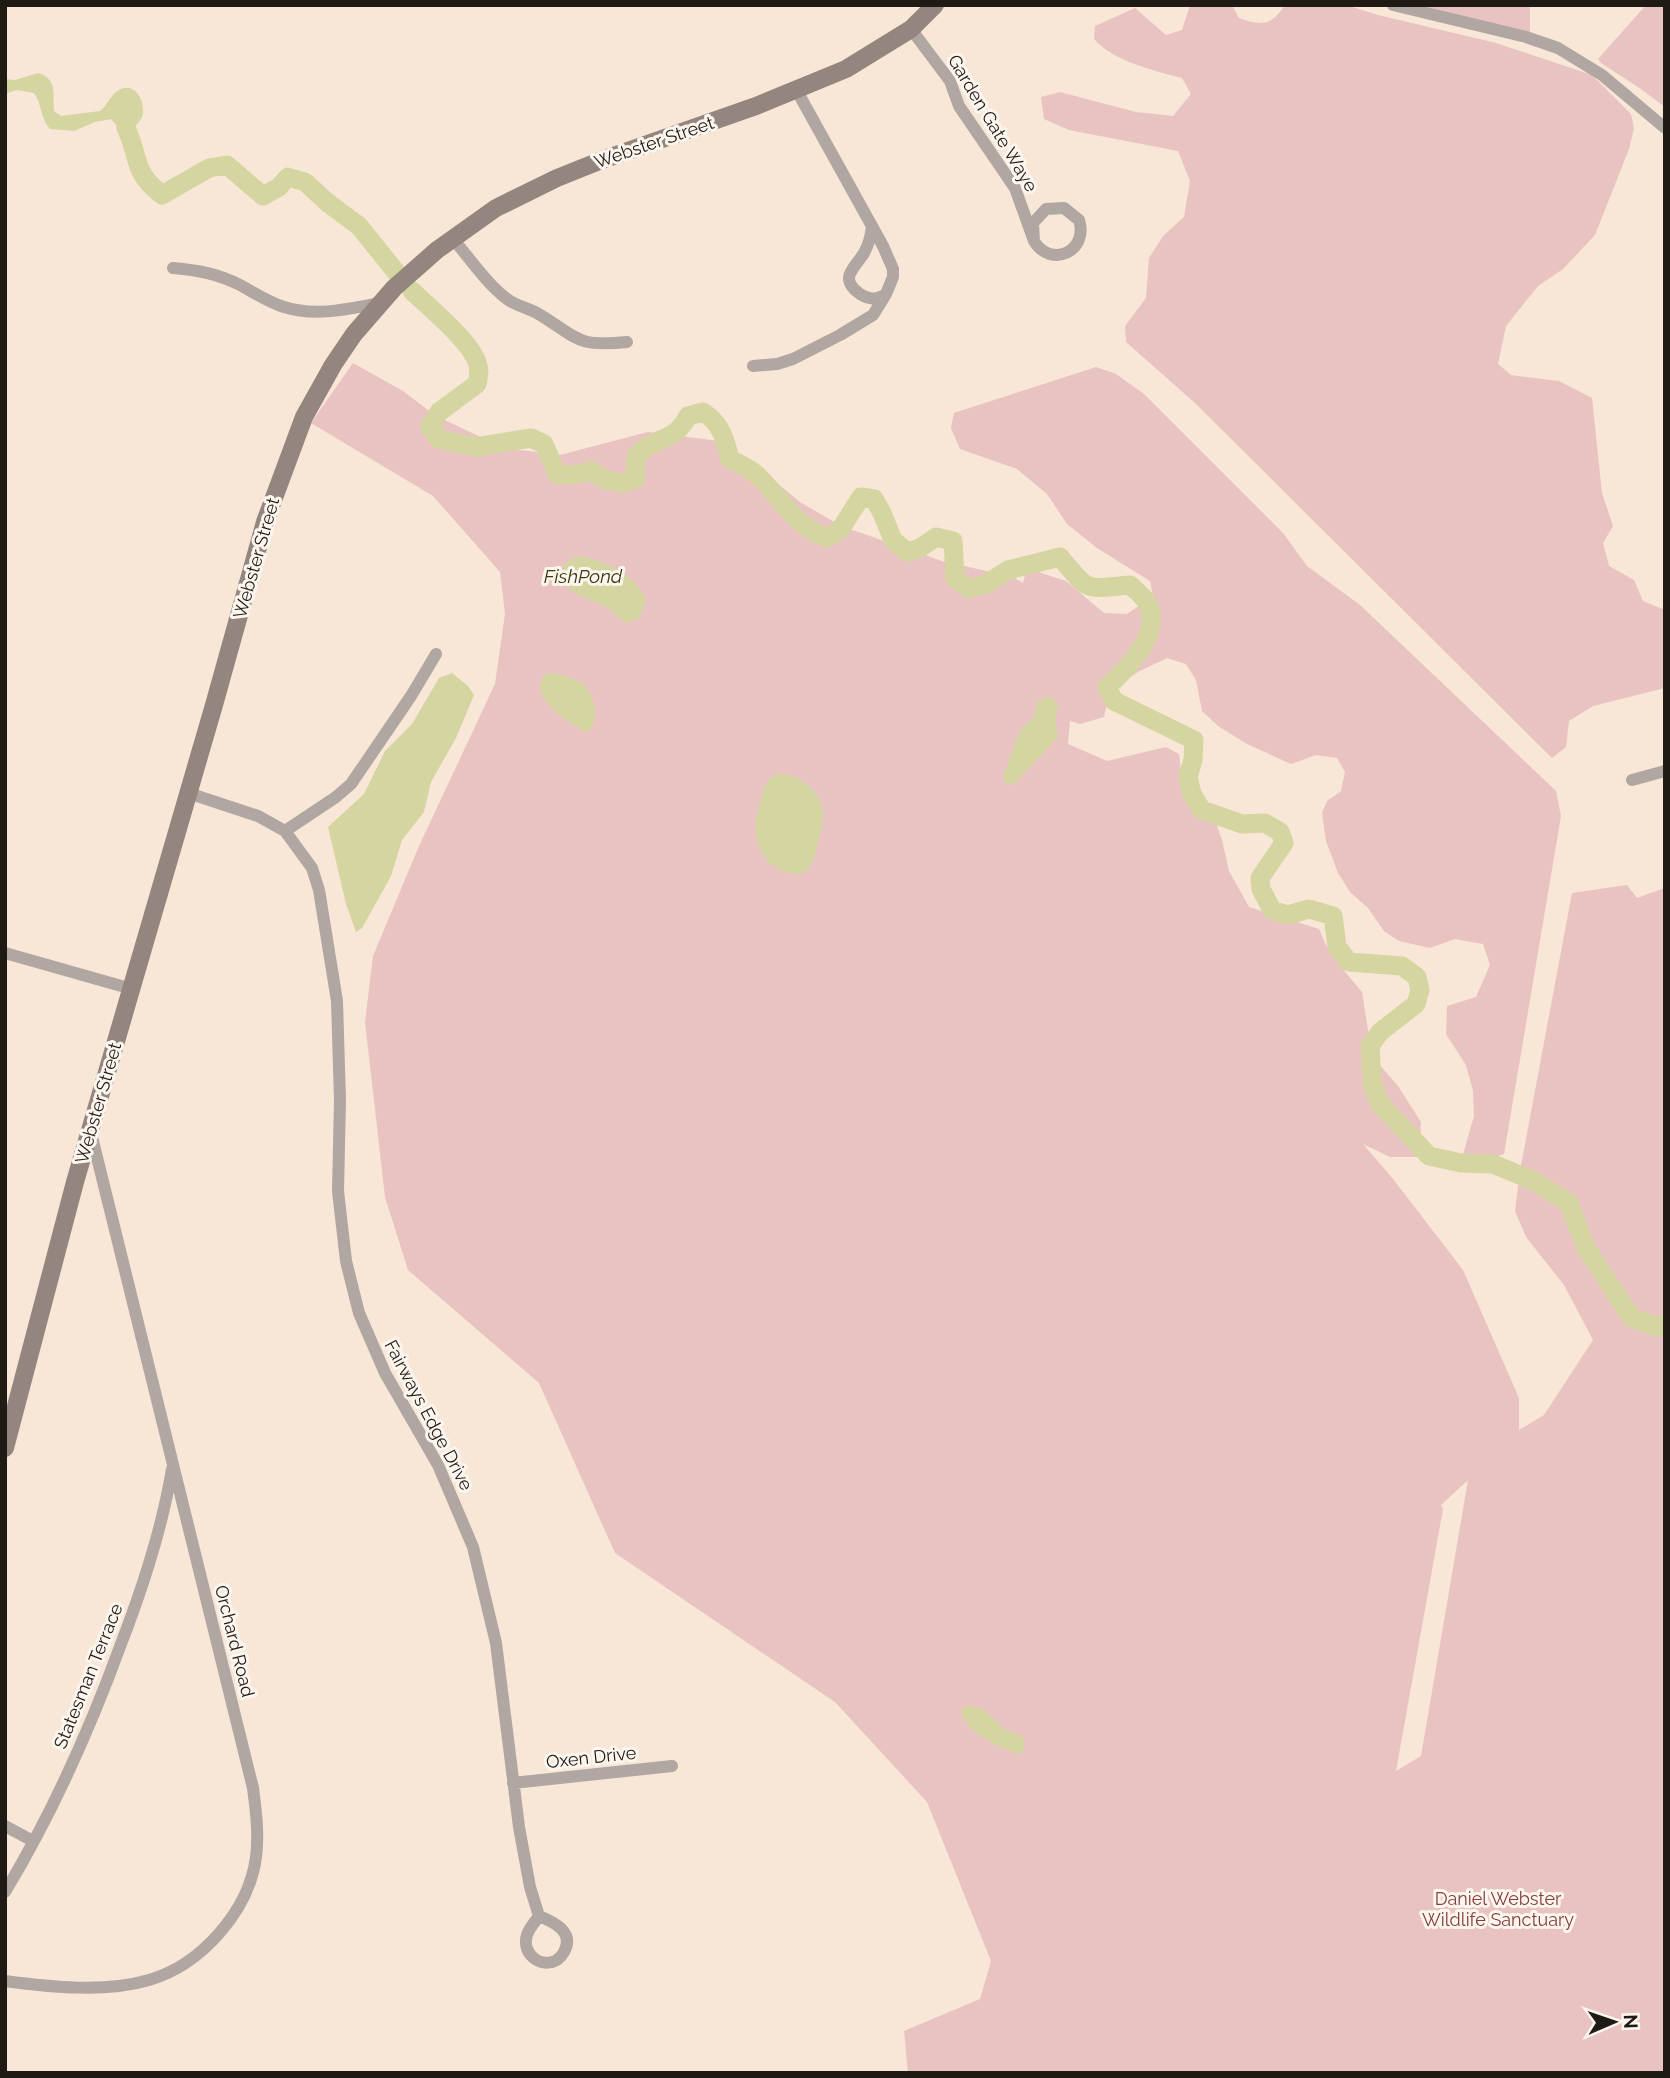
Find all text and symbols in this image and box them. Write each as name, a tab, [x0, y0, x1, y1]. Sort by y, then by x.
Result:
street label: Garden Gate Waye	[944, 51, 1042, 196]
street label: Webster Street	[592, 112, 716, 172]
street label: Webster Street	[229, 495, 283, 621]
water label: FishPond	[544, 565, 623, 587]
street label: Webster Street	[71, 1040, 125, 1166]
street label: Fairways Edge Drive	[380, 1336, 478, 1494]
street label: Orchard Road	[211, 1583, 259, 1699]
street label: Statesman Terrace	[49, 1600, 127, 1752]
street label: Oxen Drive	[545, 1742, 638, 1772]
park label: Daniel Webster Wildlife Sanctuary	[1422, 1888, 1574, 1930]
north arrow	[1579, 1987, 1649, 2057]
text: N	[1620, 2014, 1642, 2029]

